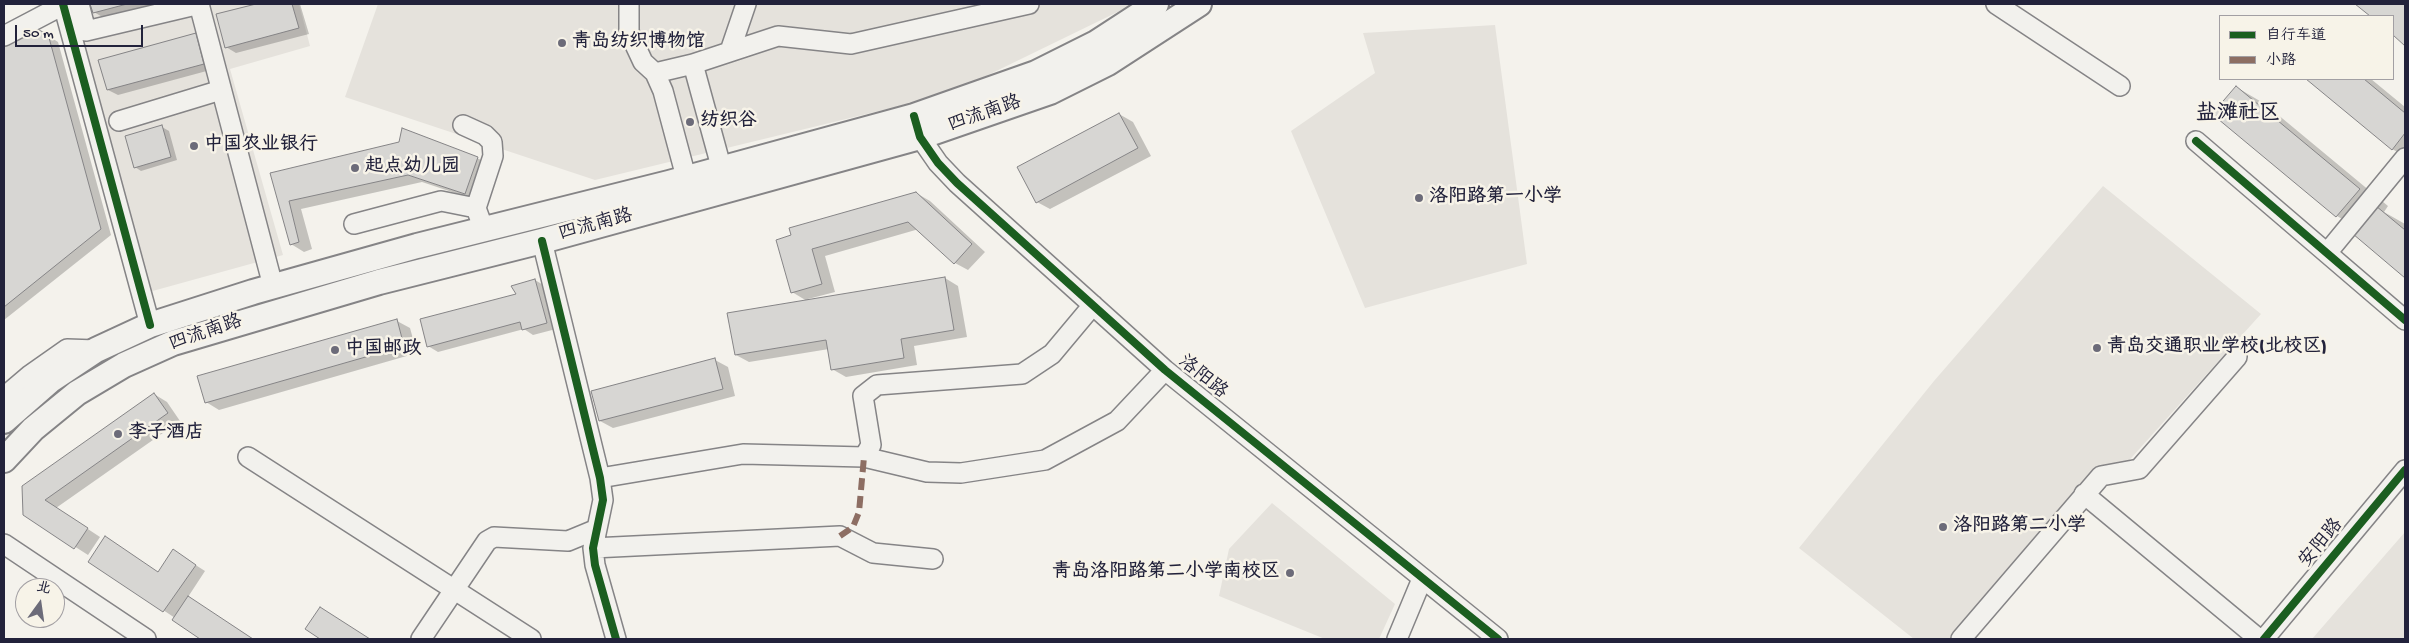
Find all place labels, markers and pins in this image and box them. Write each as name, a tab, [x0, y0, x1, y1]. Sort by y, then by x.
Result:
place label: 青岛纺织博物馆	[572, 32, 705, 54]
marker: 青岛纺织博物馆	[556, 37, 568, 49]
place label: 纺织谷	[700, 111, 757, 133]
marker: 纺织谷	[684, 116, 696, 128]
place label: 中国农业银行	[204, 135, 318, 157]
marker: 中国农业银行	[188, 140, 200, 152]
place label: 起点幼儿园	[365, 157, 460, 179]
marker: 起点幼儿园	[349, 162, 361, 174]
place label: 洛阳路第一小学	[1429, 187, 1562, 209]
marker: 洛阳路第一小学	[1413, 192, 1425, 204]
place label: 青岛交通职业学校(北校区)	[2107, 337, 2327, 359]
place label: 中国邮政	[345, 339, 421, 361]
marker: 青岛交通职业学校(北校区)	[2091, 342, 2103, 354]
marker: 中国邮政	[329, 344, 341, 356]
place label: 李子酒店	[128, 423, 204, 445]
marker: 李子酒店	[112, 428, 124, 440]
place label: 洛阳路第二小学	[1953, 516, 2086, 538]
marker: 洛阳路第二小学	[1937, 521, 1949, 533]
place label: 青岛洛阳路第二小学南校区	[1052, 562, 1280, 584]
marker: 青岛洛阳路第二小学南校区	[1284, 567, 1296, 579]

